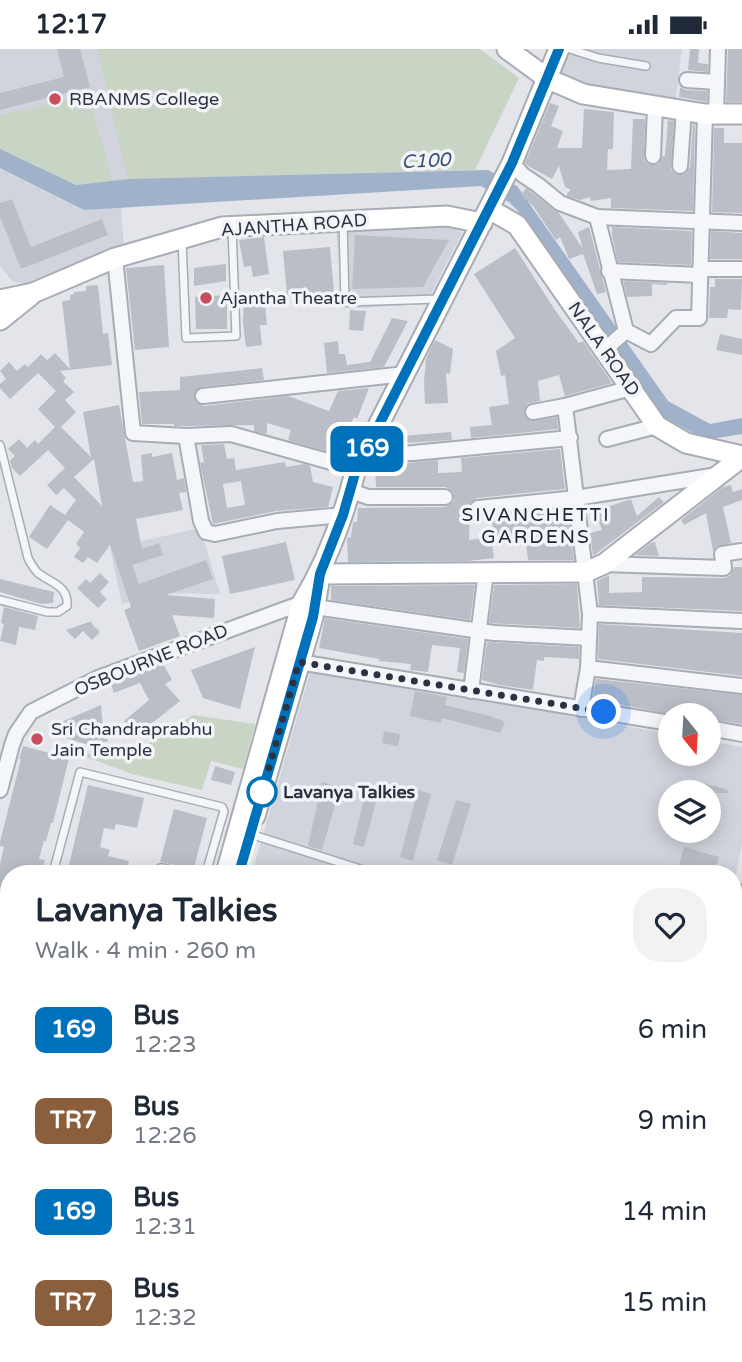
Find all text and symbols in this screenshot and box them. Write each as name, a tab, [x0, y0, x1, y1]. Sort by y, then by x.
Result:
text: 12:17	[35, 9, 107, 40]
place label: RBANMS College	[69, 88, 219, 110]
marker: RBANMS College	[47, 91, 63, 107]
water label: C100	[401, 149, 453, 173]
street label: AJANTHA ROAD	[220, 209, 368, 241]
place label: Ajantha Theatre	[220, 287, 357, 309]
marker: Ajantha Theatre	[198, 290, 214, 306]
street label: NALA ROAD	[563, 298, 645, 400]
line badge: 169	[327, 426, 407, 472]
text: 169	[344, 434, 390, 463]
district label: SIVANCHETTI GARDENS	[461, 504, 611, 548]
street label: OSBOURNE ROAD	[71, 619, 231, 701]
your location	[586, 694, 621, 729]
north arrow	[658, 703, 721, 767]
map controls	[658, 703, 721, 843]
place label: Sri Chandraprabhu Jain Temple	[51, 718, 213, 761]
marker: Sri Chandraprabhu Jain Temple	[29, 731, 45, 747]
marker: Lavanya Talkies	[247, 777, 277, 807]
button: layers	[658, 780, 721, 843]
place label: Lavanya Talkies	[283, 781, 416, 803]
button: heart	[633, 888, 707, 962]
text: Lavanya Talkies	[35, 891, 277, 930]
text: Walk · 4 min · 260 m	[35, 937, 256, 965]
text: Bus	[133, 1000, 179, 1031]
text: 6 min	[638, 1014, 707, 1045]
text: 169	[51, 1015, 96, 1044]
text: 12:23	[133, 1031, 197, 1059]
text: Bus	[133, 1091, 179, 1122]
text: 9 min	[638, 1105, 707, 1136]
text: TR7	[50, 1106, 97, 1135]
text: 12:26	[133, 1122, 197, 1150]
text: Bus	[133, 1182, 179, 1213]
text: 14 min	[621, 1196, 707, 1227]
text: 169	[51, 1197, 96, 1226]
text: 12:31	[133, 1213, 197, 1241]
text: Bus	[133, 1273, 179, 1304]
text: 15 min	[621, 1287, 707, 1318]
text: TR7	[50, 1288, 97, 1317]
text: 12:32	[133, 1304, 197, 1332]

